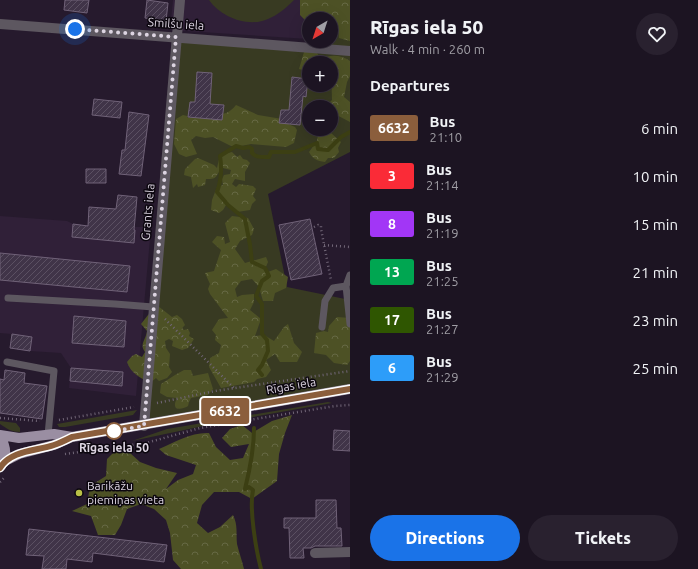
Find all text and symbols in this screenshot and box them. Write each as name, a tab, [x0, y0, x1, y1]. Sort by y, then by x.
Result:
north arrow	[302, 12, 338, 48]
map controls	[302, 12, 338, 136]
button: heart	[636, 13, 678, 55]
street label: Smilšu iela	[147, 15, 205, 32]
text: Rīgas iela 50	[370, 16, 483, 38]
your location	[65, 19, 85, 39]
text: Walk · 4 min · 260 m	[370, 42, 485, 56]
button: +	[302, 56, 338, 92]
text: Departures	[370, 77, 450, 94]
button: −	[302, 100, 338, 136]
text: Bus	[430, 113, 455, 130]
text: 6632	[378, 120, 410, 136]
text: 6 min	[641, 120, 678, 137]
text: 21:10	[430, 130, 462, 144]
text: Bus	[426, 161, 452, 178]
text: 3	[388, 168, 396, 184]
text: 10 min	[632, 168, 678, 185]
text: 21:14	[426, 178, 459, 192]
street label: Grants iela	[139, 183, 156, 241]
text: Bus	[426, 209, 452, 226]
text: 8	[388, 216, 396, 232]
text: 15 min	[632, 216, 678, 233]
text: 21:19	[426, 226, 459, 240]
text: Bus	[426, 257, 452, 274]
text: 13	[384, 264, 400, 280]
text: 21 min	[632, 264, 678, 281]
text: 21:25	[426, 274, 459, 288]
text: Bus	[426, 305, 452, 322]
text: 17	[384, 312, 400, 328]
text: 23 min	[632, 312, 678, 329]
text: 21:27	[426, 322, 459, 336]
text: Bus	[426, 353, 452, 370]
text: 6	[388, 360, 396, 376]
text: 25 min	[632, 360, 678, 377]
text: 21:29	[426, 370, 459, 384]
street label: Rīgas iela	[265, 375, 317, 396]
line badge: 6632	[197, 398, 253, 424]
text: 6632	[209, 403, 241, 419]
marker: Rīgas iela 50	[105, 422, 123, 440]
place label: Rīgas iela 50	[79, 441, 149, 454]
place label: Barikāžu piemiņas vieta	[87, 479, 164, 506]
marker: Barikāžu piemiņas vieta	[74, 488, 84, 498]
button: Directions	[370, 515, 520, 561]
button: Tickets	[528, 515, 678, 561]

